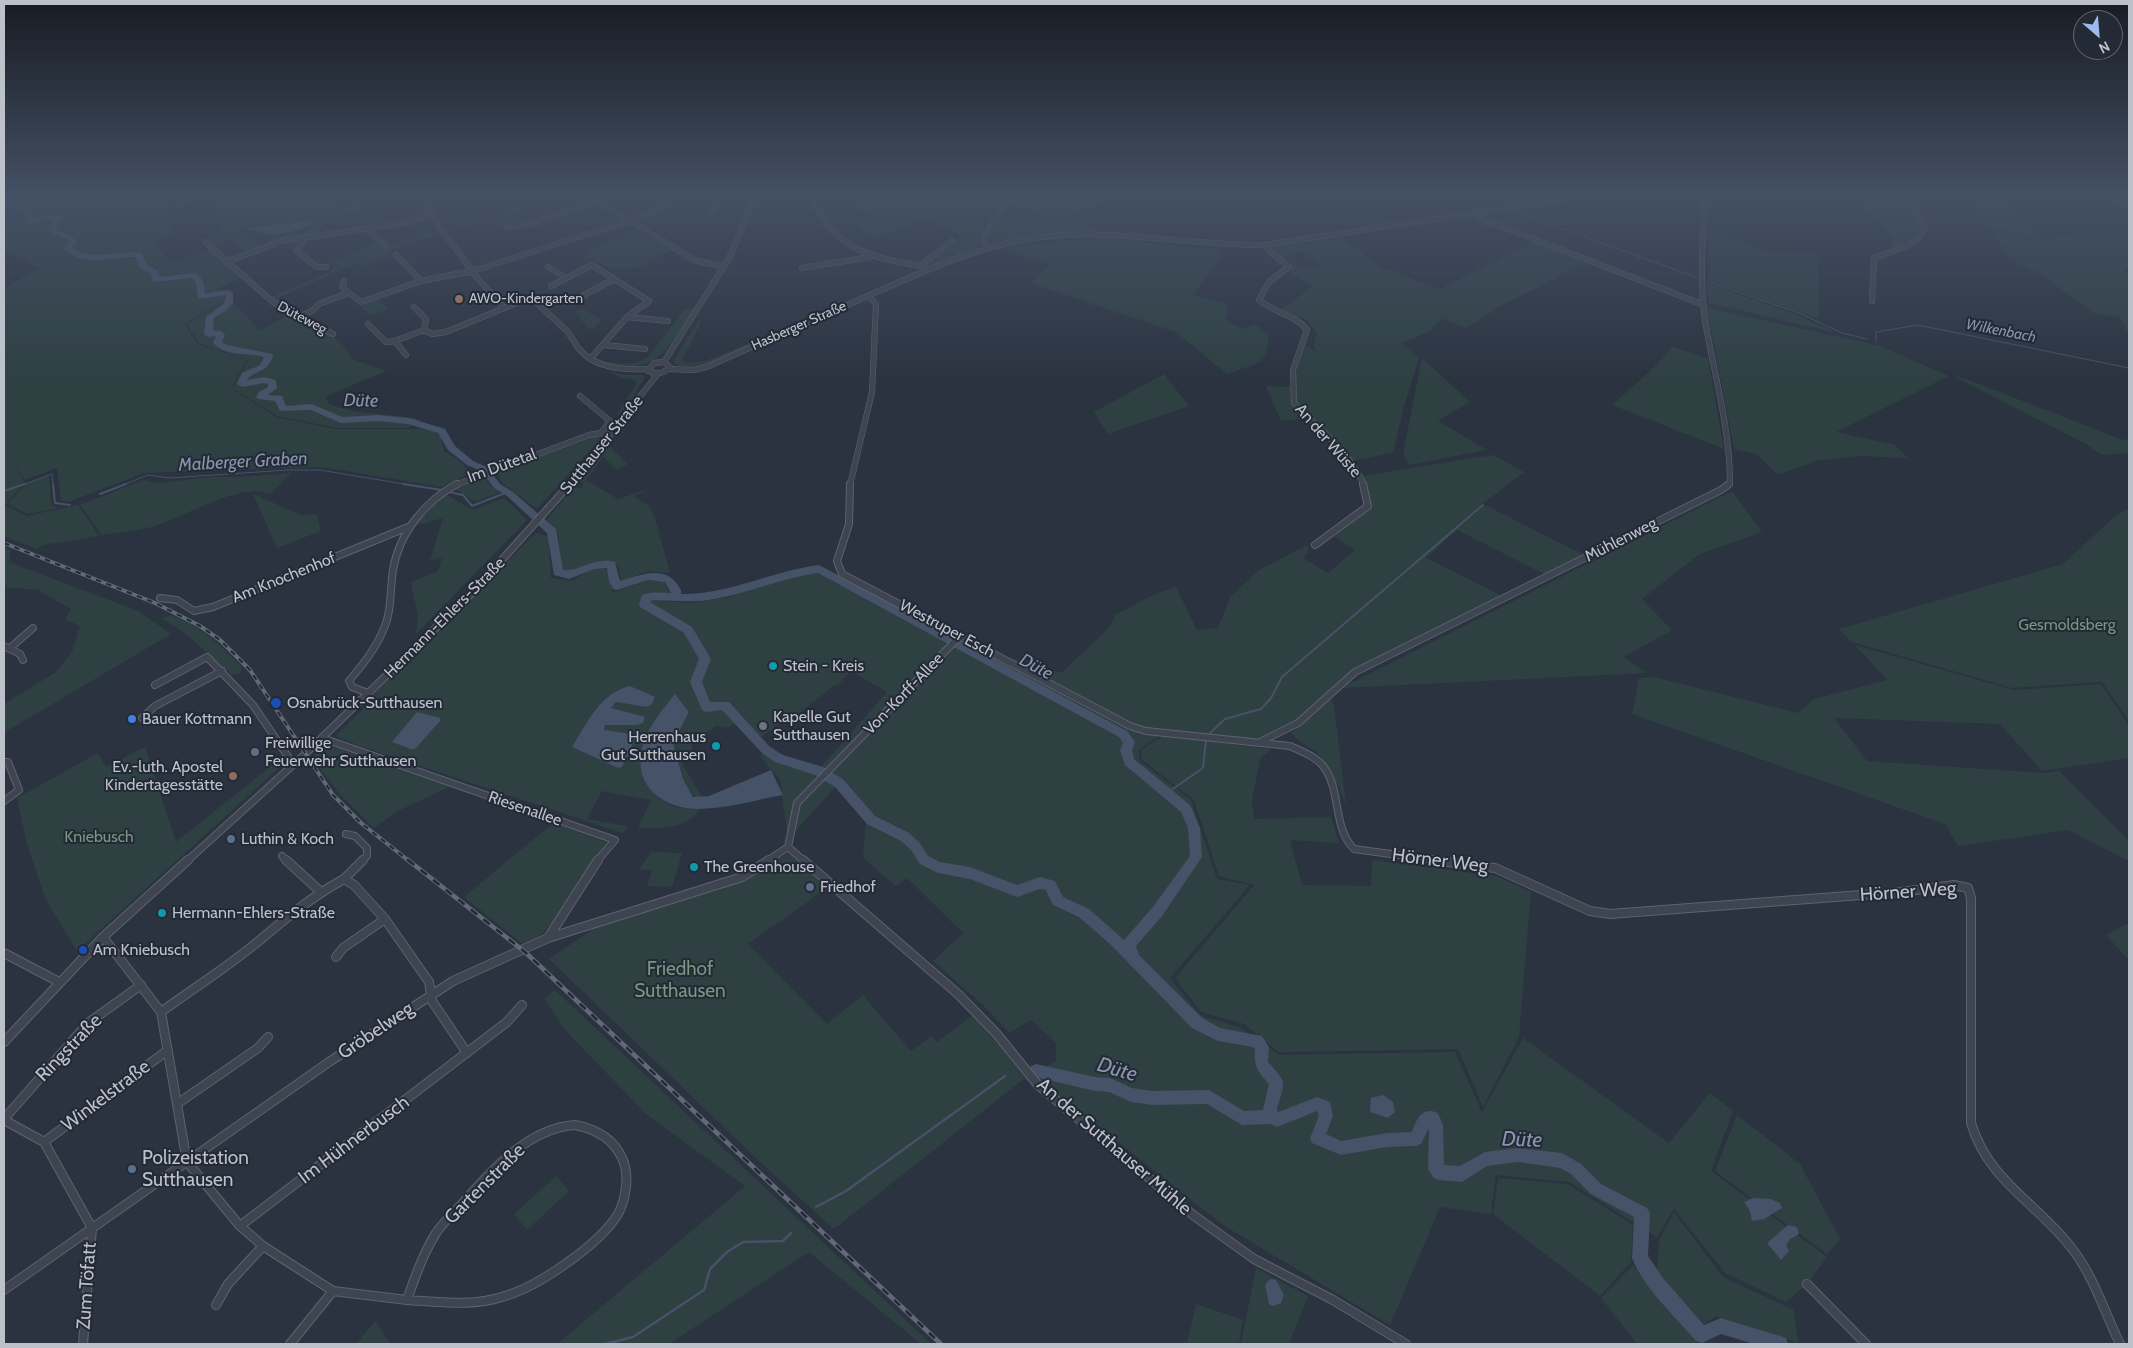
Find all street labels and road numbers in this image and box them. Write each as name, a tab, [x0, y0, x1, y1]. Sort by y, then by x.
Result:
street label: Düteweg	[274, 298, 330, 338]
street label: Hasberger Straße	[749, 298, 849, 354]
street label: Sutthauser Straße	[556, 392, 648, 498]
street label: An der Wüste	[1291, 400, 1365, 482]
street label: Im Dütetal	[465, 445, 539, 487]
street label: Mühlenweg	[1582, 514, 1660, 566]
street label: Am Knochenhof	[229, 548, 339, 608]
street label: Hermann-Ehlers-Straße	[381, 554, 509, 682]
street label: Westruper Esch	[896, 596, 998, 662]
street label: Von-Korff-Allee	[860, 649, 948, 739]
street label: Riesenallee	[486, 787, 564, 831]
street label: Hörner Weg	[1391, 844, 1489, 878]
street label: Hörner Weg	[1859, 877, 1957, 907]
street label: Gröbelweg	[334, 997, 418, 1065]
street label: Ringstraße	[31, 1009, 107, 1087]
street label: Winkelstraße	[57, 1055, 155, 1137]
street label: An der Sutthauser Mühle	[1032, 1074, 1196, 1220]
street label: Im Hühnerbusch	[294, 1091, 414, 1189]
street label: Gartenstraße	[440, 1139, 530, 1229]
street label: Zum Töfatt	[73, 1241, 101, 1331]

